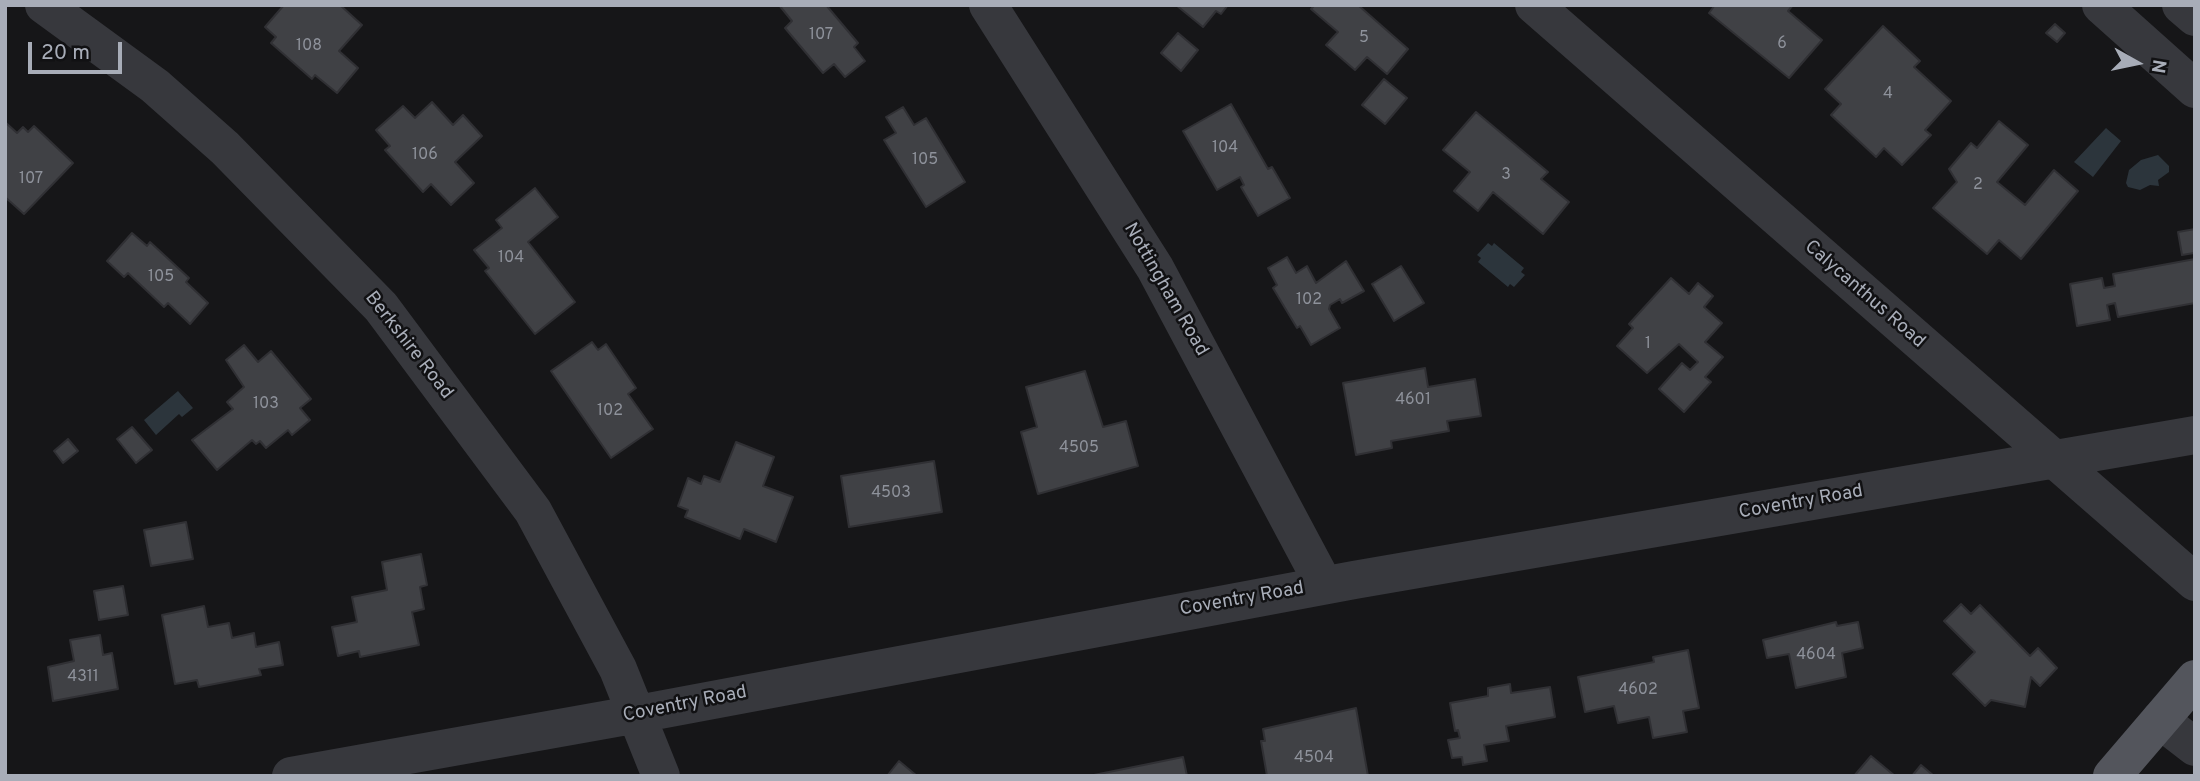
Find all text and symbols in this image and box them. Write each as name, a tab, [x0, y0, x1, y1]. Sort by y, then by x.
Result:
house number: 107	[809, 26, 833, 46]
scale bar	[32, 28, 126, 72]
north arrow	[2102, 28, 2172, 98]
house number: 5	[1359, 29, 1369, 49]
house number: 6	[1777, 35, 1787, 55]
house number: 108	[296, 37, 322, 57]
text: 20 m	[41, 40, 90, 67]
text: N	[2145, 58, 2171, 75]
house number: 4	[1883, 85, 1893, 105]
house number: 104	[1212, 139, 1238, 159]
house number: 106	[412, 146, 438, 166]
house number: 105	[912, 151, 938, 171]
house number: 3	[1501, 166, 1511, 186]
house number: 107	[19, 170, 43, 190]
house number: 2	[1973, 176, 1983, 196]
street label: Nottingham Road	[1118, 219, 1212, 361]
street label: Calycanthus Road	[1799, 236, 1929, 354]
house number: 104	[498, 249, 524, 269]
house number: 105	[148, 268, 174, 288]
street label: Berkshire Road	[359, 288, 457, 404]
house number: 102	[1296, 291, 1322, 311]
house number: 1	[1645, 335, 1651, 355]
house number: 4601	[1395, 391, 1431, 411]
house number: 103	[253, 395, 279, 415]
house number: 102	[597, 402, 623, 422]
house number: 4505	[1059, 439, 1099, 459]
street label: Coventry Road	[1737, 481, 1865, 525]
house number: 4503	[871, 484, 911, 504]
street label: Coventry Road	[1178, 578, 1306, 622]
house number: 4604	[1796, 646, 1836, 666]
house number: 4311	[67, 668, 99, 688]
house number: 4602	[1618, 681, 1658, 701]
street label: Coventry Road	[621, 682, 749, 728]
house number: 4504	[1294, 749, 1334, 769]

